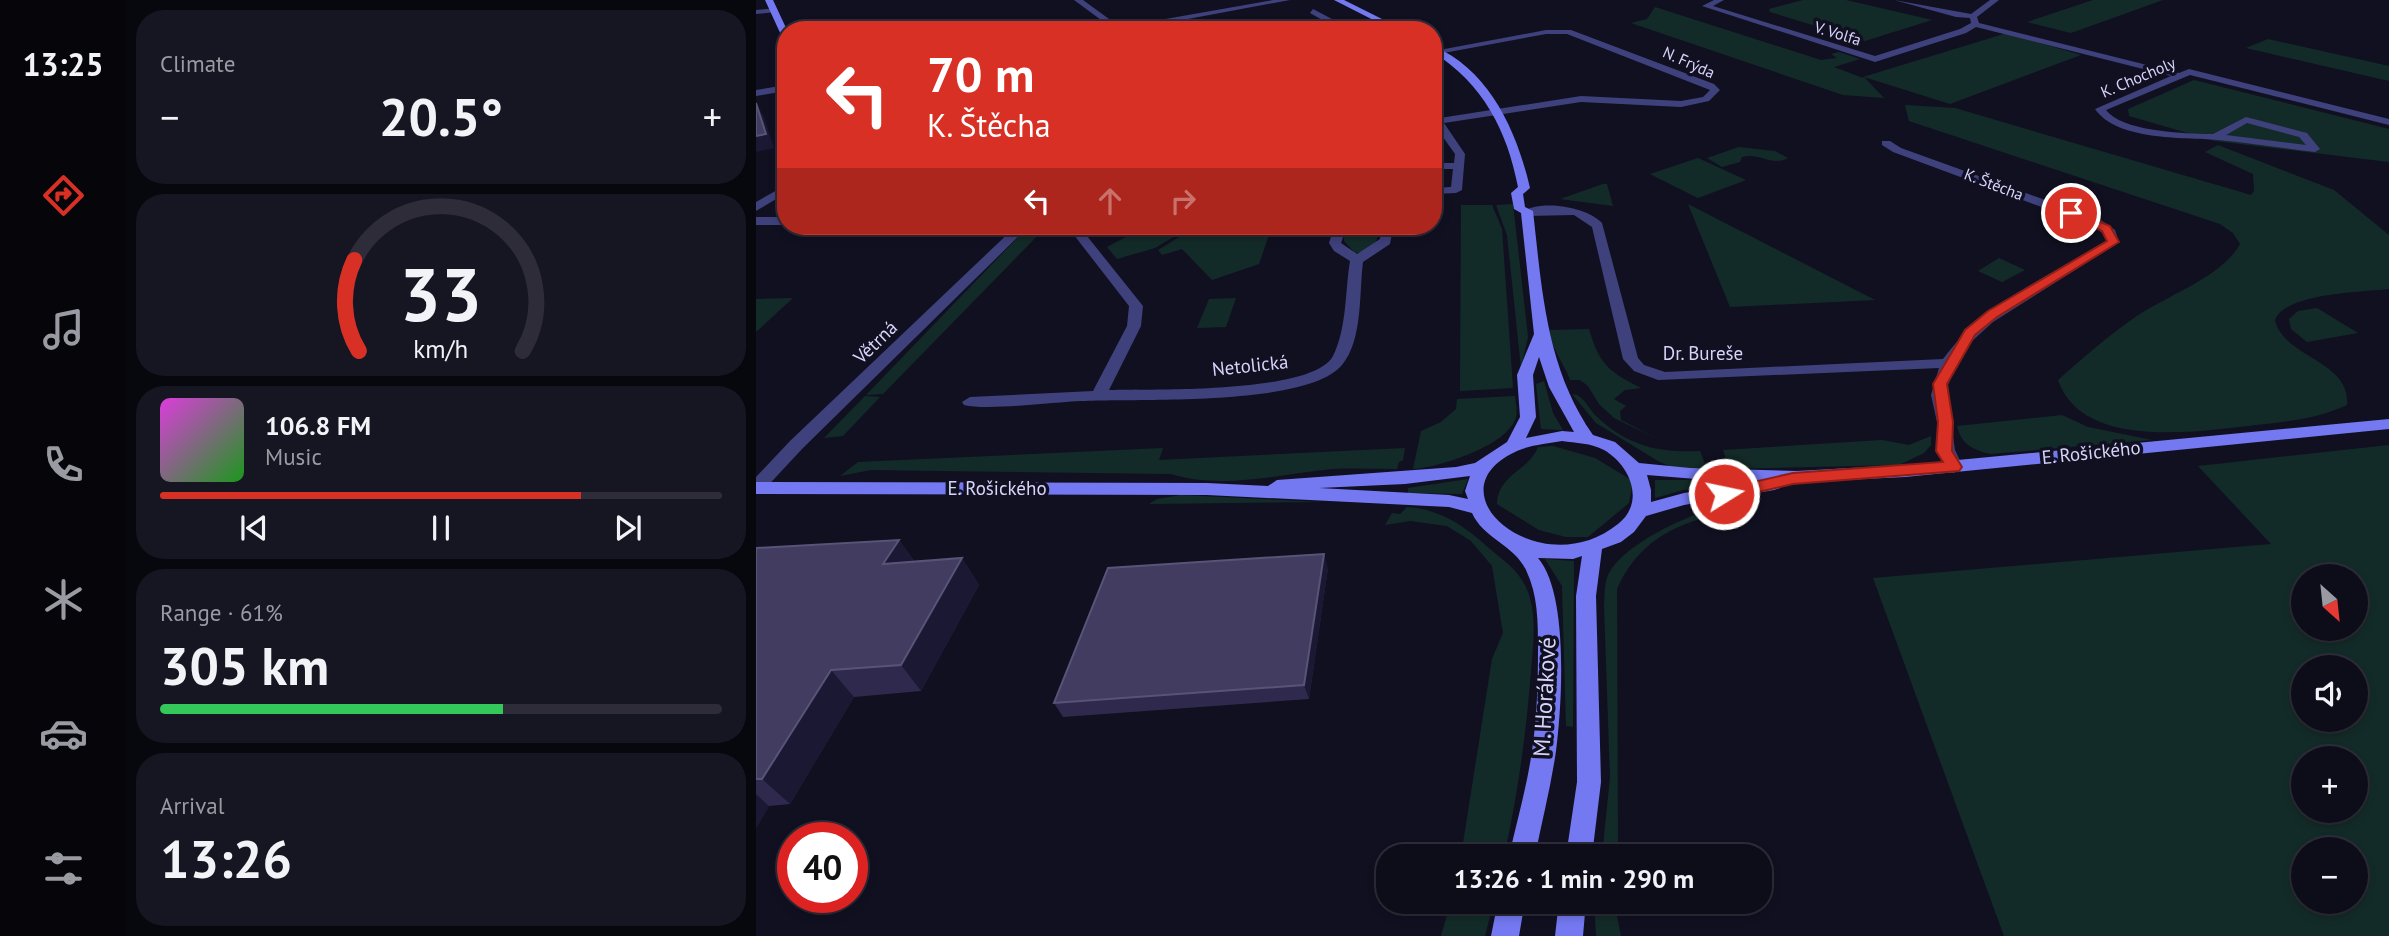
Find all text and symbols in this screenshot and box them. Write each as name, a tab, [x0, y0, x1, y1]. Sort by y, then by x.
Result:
street label: V. Volfa	[1811, 16, 1864, 50]
text: 70 m	[927, 42, 1034, 106]
street label: N. Frýda	[1660, 42, 1718, 82]
text: 13:25	[22, 43, 104, 85]
text: Climate	[160, 49, 235, 78]
icon: left	[812, 49, 903, 140]
street label: K. Chocholy	[2098, 52, 2179, 102]
text: 20.5°	[379, 83, 503, 150]
text: −	[160, 92, 179, 141]
text: +	[703, 92, 722, 141]
text: K. Štěcha	[927, 104, 1051, 146]
street label: K. Štěcha	[1962, 164, 2026, 204]
icon: directions	[39, 171, 88, 220]
icon: left	[1018, 182, 1056, 220]
icon: ahead	[1091, 182, 1129, 220]
icon: right	[1164, 182, 1202, 220]
pin	[2041, 183, 2101, 243]
icon: arrive	[2052, 194, 2090, 232]
text: 33	[400, 247, 482, 341]
icon: music	[39, 305, 88, 354]
street label: Větrná	[847, 315, 902, 369]
text: km/h	[414, 332, 468, 364]
street label: Dr. Bureše	[1663, 341, 1743, 365]
street label: Netolická	[1211, 349, 1289, 381]
text: 106.8 FM	[265, 409, 371, 442]
street label: E. Rošického	[2040, 435, 2142, 469]
icon: phone	[39, 440, 88, 489]
text: Music	[265, 442, 322, 471]
position arrow	[1687, 457, 1761, 531]
street label: E. Rošického	[947, 476, 1047, 500]
icon: previous	[235, 509, 273, 547]
icon: pause	[422, 509, 460, 547]
icon: next	[609, 509, 647, 547]
north arrow	[2291, 564, 2368, 640]
map controls	[2291, 564, 2368, 914]
icon: climate	[39, 575, 88, 624]
text: Range · 61%	[160, 598, 283, 627]
text: 305 km	[160, 632, 329, 699]
street label: M. Horákové	[1526, 636, 1562, 758]
button: sound	[2291, 655, 2368, 732]
icon: car	[39, 709, 88, 758]
button: +	[2291, 746, 2368, 823]
text: Arrival	[160, 791, 224, 820]
speed limit sign: 40	[777, 822, 868, 913]
text: 13:26	[160, 825, 292, 892]
button: −	[2291, 837, 2368, 914]
icon: filters	[39, 844, 88, 893]
text: 13:26 · 1 min · 290 m	[1454, 862, 1694, 895]

